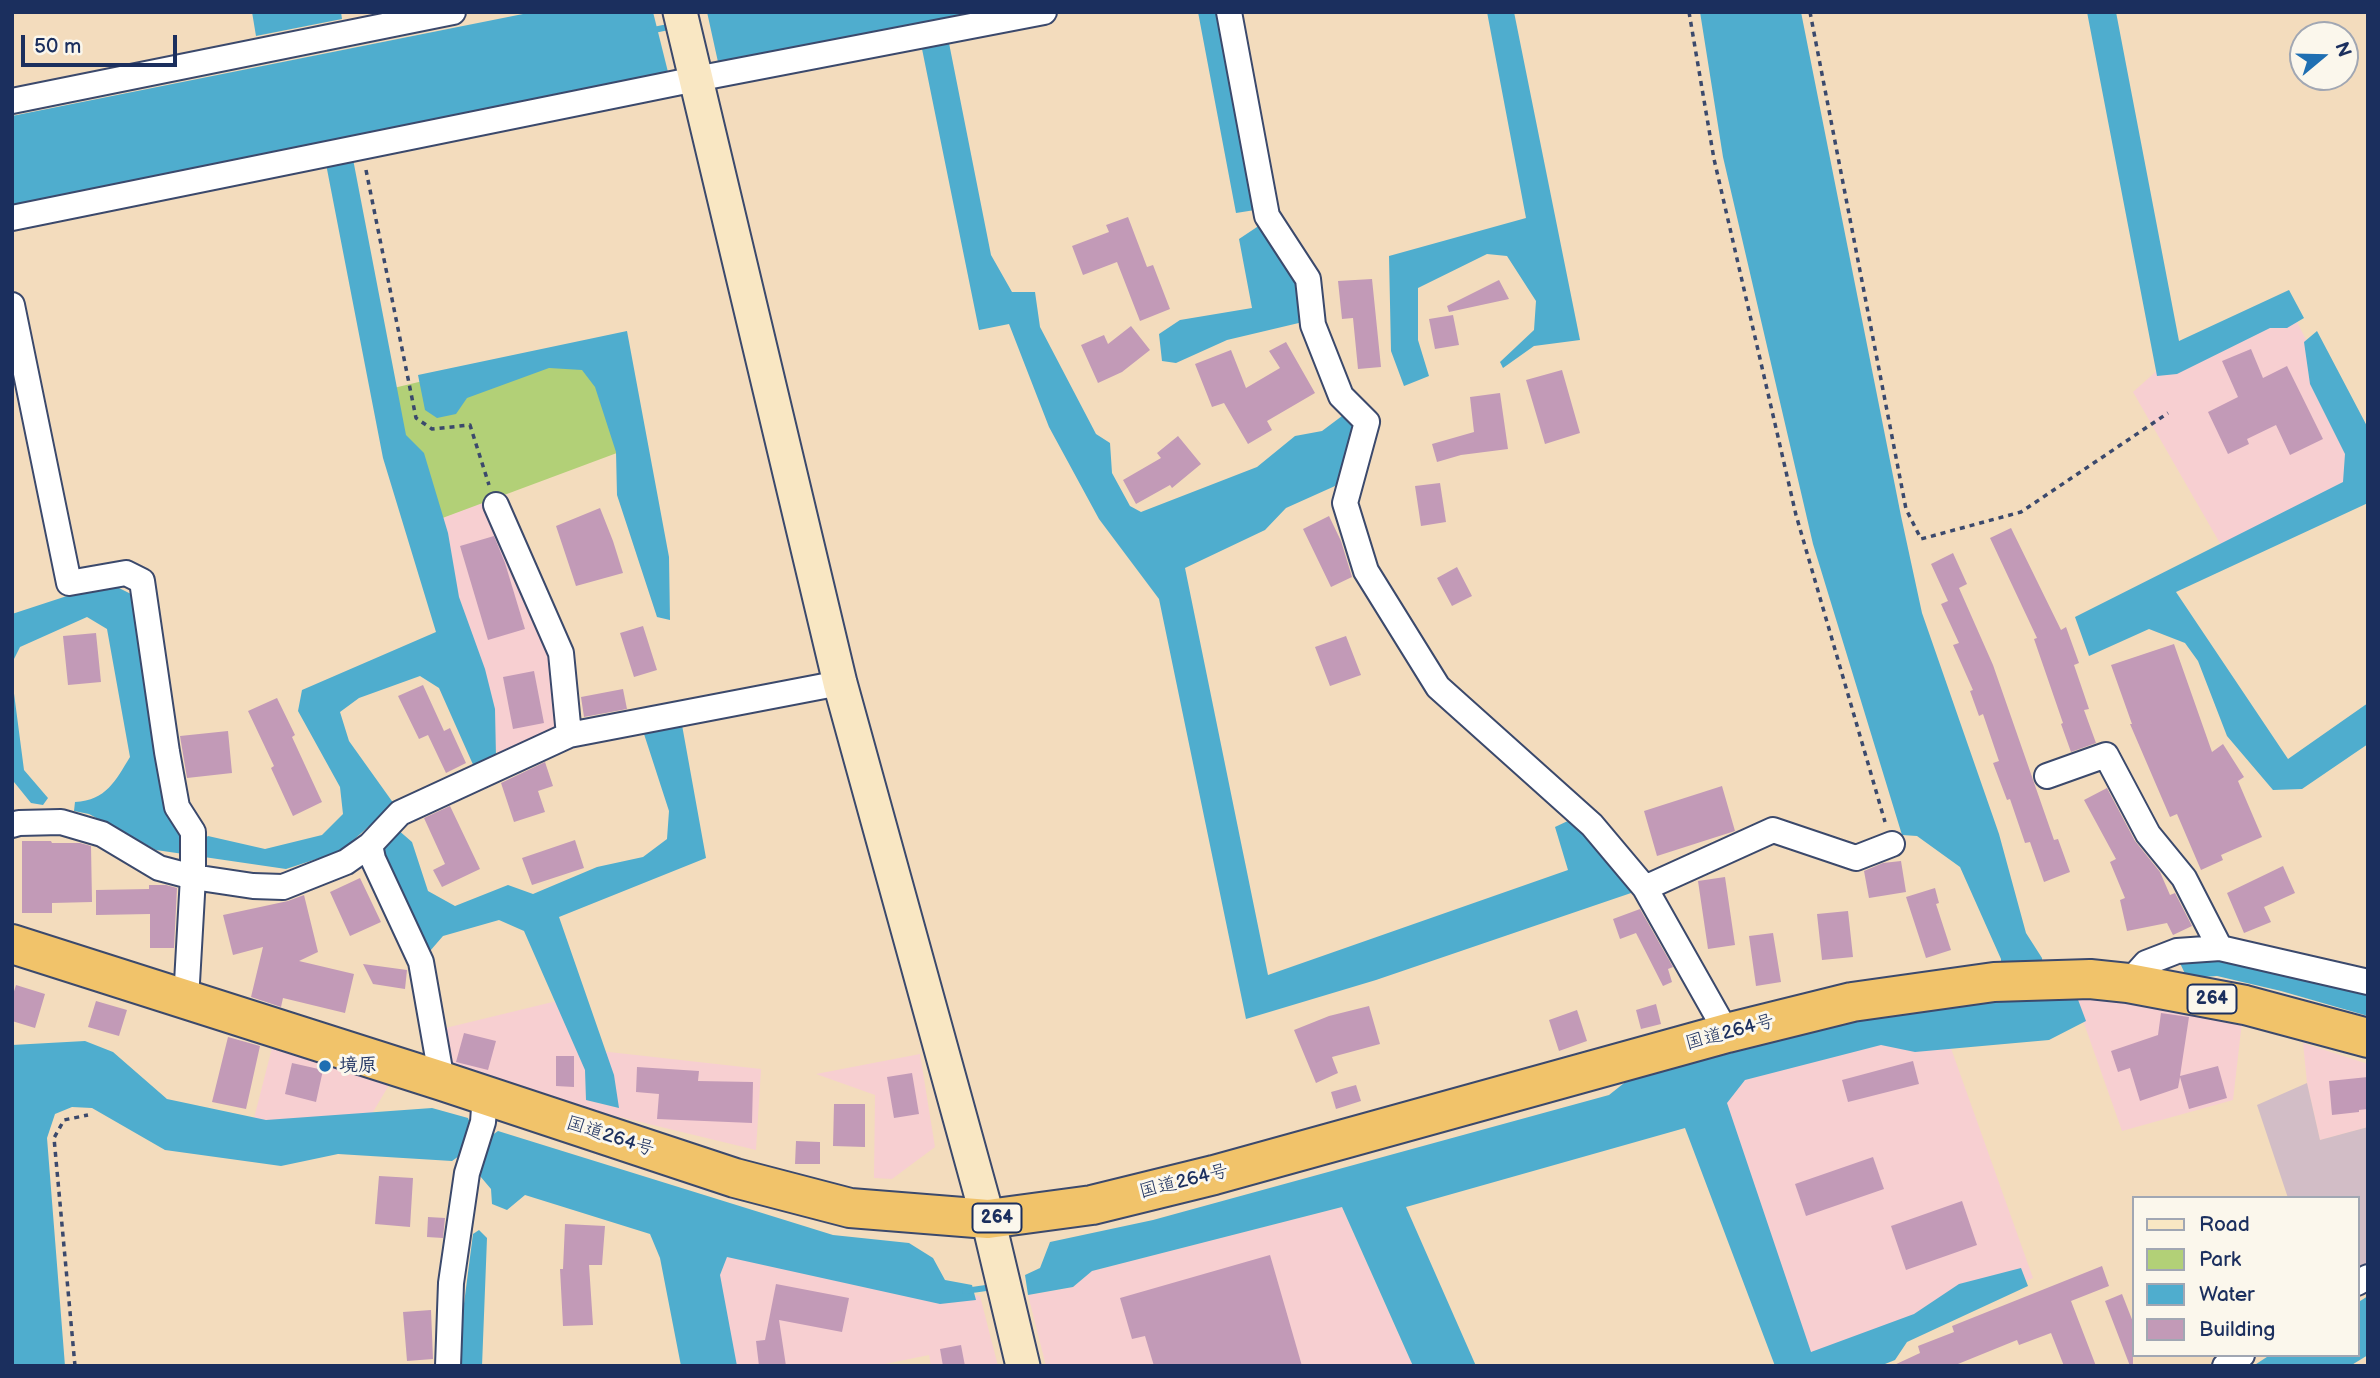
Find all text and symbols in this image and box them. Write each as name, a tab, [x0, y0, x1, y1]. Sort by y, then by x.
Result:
scale bar	[24, 21, 180, 65]
north arrow	[2289, 21, 2359, 91]
text: 50 m	[34, 34, 81, 59]
text: N	[2329, 39, 2356, 60]
road number: 264	[2188, 984, 2236, 1014]
street label: 国道264号	[1683, 1010, 1777, 1056]
place label: 境原	[339, 1055, 377, 1077]
marker: 境原	[317, 1058, 333, 1074]
street label: 国道264号	[563, 1112, 657, 1162]
street label: 国道264号	[1137, 1160, 1231, 1204]
legend	[2132, 1196, 2359, 1357]
road number: 264	[972, 1204, 1021, 1232]
text: Road	[2199, 1212, 2250, 1237]
text: Park	[2199, 1247, 2241, 1272]
text: Water	[2199, 1282, 2255, 1307]
text: Building	[2199, 1317, 2275, 1342]

